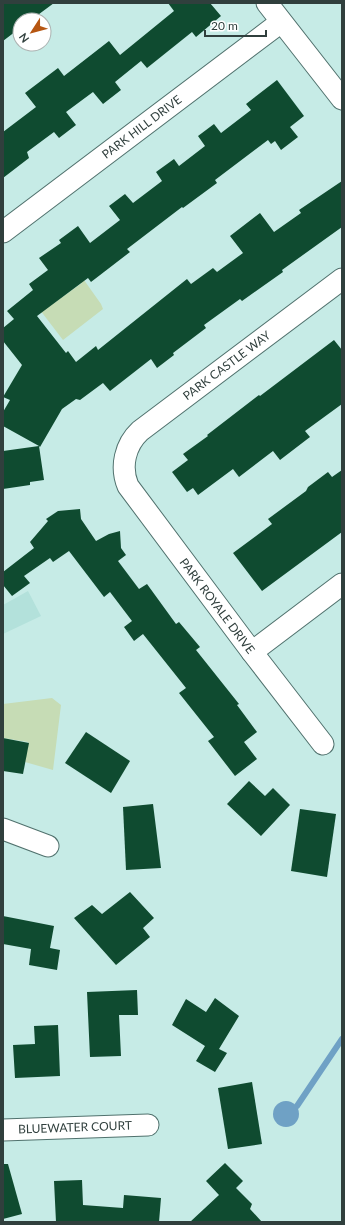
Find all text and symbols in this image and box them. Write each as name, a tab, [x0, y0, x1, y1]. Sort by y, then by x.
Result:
north arrow	[12, 12, 52, 52]
scale bar	[205, 12, 266, 38]
text: 20 m	[211, 18, 238, 33]
text: N	[16, 31, 31, 45]
street label: PARK HILL DRIVE	[99, 92, 184, 162]
street label: PARK CASTLE WAY	[180, 327, 274, 403]
street label: PARK ROYALE DRIVE	[177, 555, 258, 657]
street label: BLUEWATER COURT	[18, 1118, 132, 1136]

